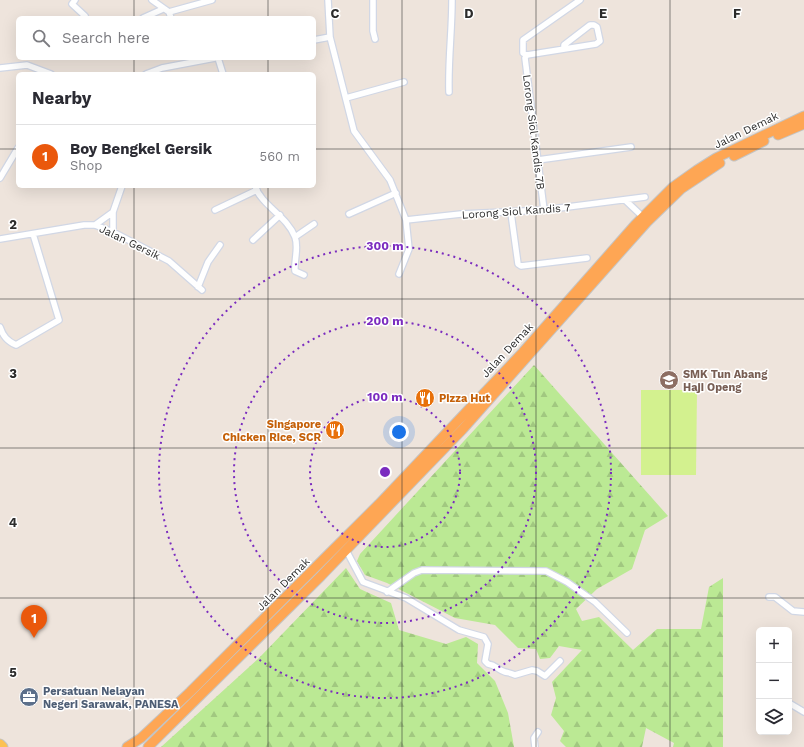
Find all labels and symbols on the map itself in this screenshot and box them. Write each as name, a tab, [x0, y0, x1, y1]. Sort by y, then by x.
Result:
text: C	[331, 6, 340, 21]
text: D	[464, 6, 474, 21]
text: E	[599, 6, 607, 21]
text: F	[733, 6, 741, 21]
street label: Lorong Siol Kandis 7B	[520, 74, 547, 190]
street label: Jalan Demak	[712, 109, 780, 152]
street label: Lorong Siol Kandis 7	[461, 201, 571, 222]
text: 2	[9, 217, 17, 232]
street label: Jalan Gersik	[97, 222, 162, 263]
text: 300 m	[366, 239, 404, 253]
text: 200 m	[366, 314, 404, 328]
street label: Jalan Demak	[479, 320, 536, 380]
text: 3	[9, 366, 17, 381]
place label: SMK Tun Abang Haji Openg	[683, 368, 768, 394]
school or university icon: SMK Tun Abang Haji Openg	[658, 369, 680, 391]
restaurant icon: Pizza Hut	[414, 387, 436, 409]
text: 100 m	[367, 390, 403, 404]
place label: Pizza Hut	[439, 392, 490, 405]
place label: Singapore Chicken Rice, SCR	[223, 418, 321, 444]
restaurant icon: Singapore Chicken Rice, SCR	[324, 419, 346, 441]
your location	[389, 422, 409, 442]
centre of rings	[378, 465, 392, 479]
text: 4	[9, 515, 18, 530]
street label: Jalan Demak	[254, 555, 313, 614]
pin: 1	[21, 605, 47, 638]
text: 5	[9, 665, 17, 680]
place label: Persatuan Nelayan Negeri Sarawak, PANESA	[43, 685, 179, 711]
office icon: Persatuan Nelayan Negeri Sarawak, PANESA	[18, 686, 40, 708]

